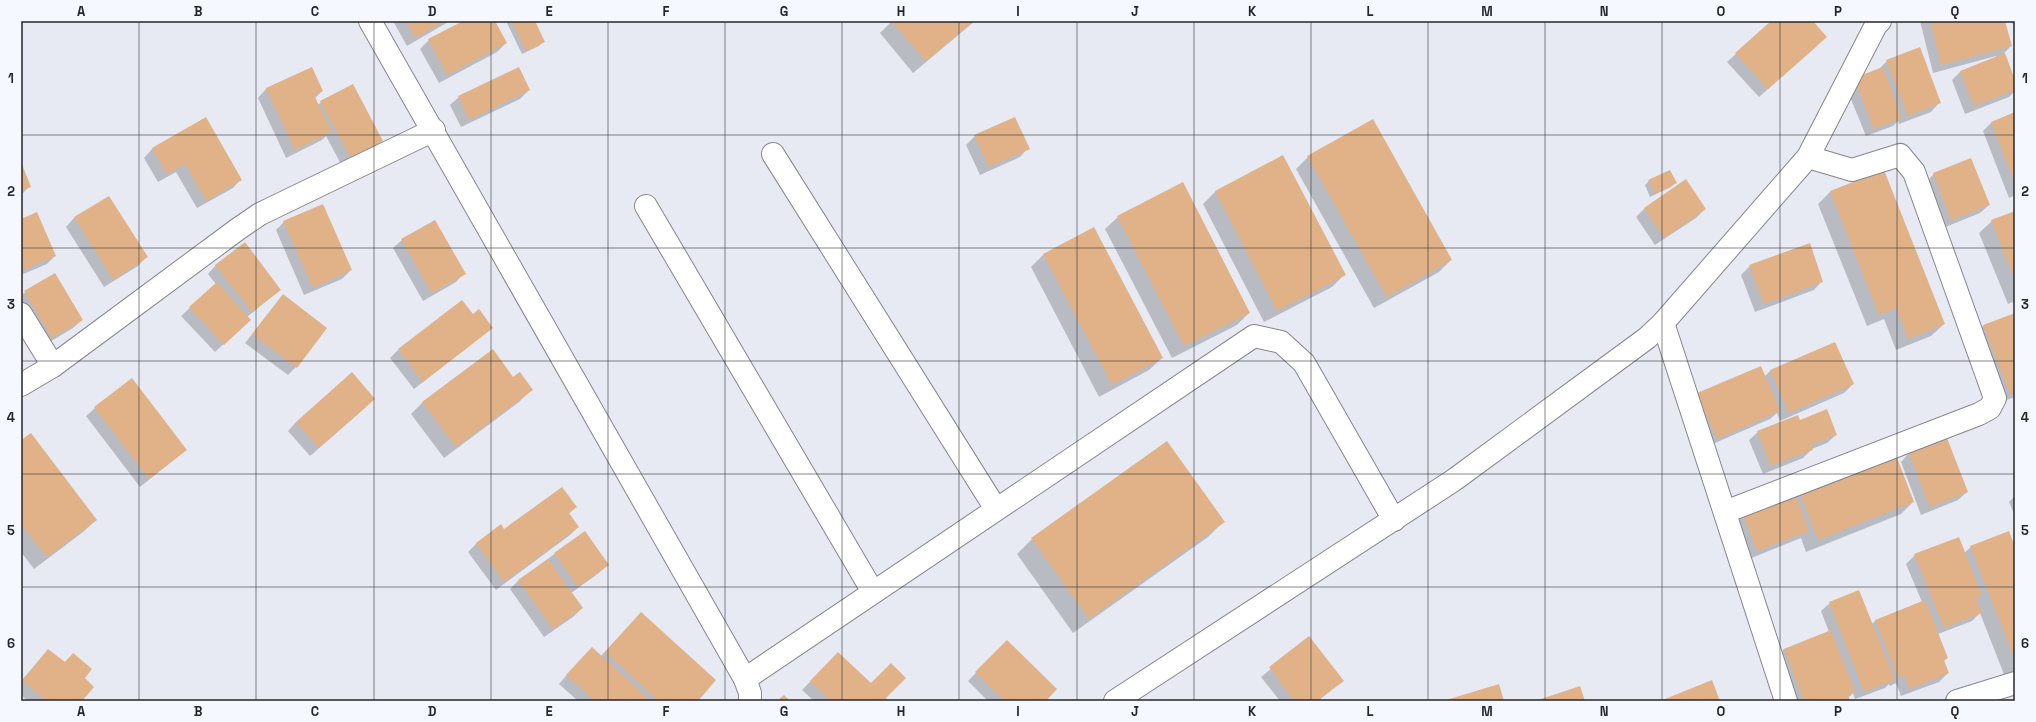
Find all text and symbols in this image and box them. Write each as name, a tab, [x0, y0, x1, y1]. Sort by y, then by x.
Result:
text: A	[77, 3, 86, 20]
text: B	[194, 3, 203, 20]
text: C	[311, 3, 319, 20]
text: D	[428, 3, 437, 20]
text: E	[545, 3, 553, 20]
text: F	[663, 3, 670, 20]
text: G	[780, 3, 788, 20]
text: H	[897, 3, 905, 20]
text: I	[1016, 3, 1020, 20]
text: J	[1131, 3, 1139, 20]
text: K	[1248, 3, 1257, 20]
text: L	[1366, 3, 1374, 20]
text: M	[1481, 3, 1493, 20]
text: N	[1600, 3, 1608, 20]
text: O	[1717, 3, 1726, 20]
text: P	[1834, 3, 1842, 20]
text: Q	[1951, 3, 1960, 20]
text: 1	[8, 70, 14, 87]
text: 1	[2022, 70, 2028, 87]
text: 2	[7, 183, 15, 200]
text: 2	[2021, 183, 2029, 200]
text: 3	[7, 296, 15, 313]
text: 3	[2021, 296, 2029, 313]
text: 4	[7, 409, 15, 426]
text: 4	[2021, 409, 2029, 426]
text: 5	[7, 522, 15, 539]
text: 5	[2021, 522, 2029, 539]
text: 6	[7, 635, 15, 652]
text: 6	[2021, 635, 2029, 652]
text: A	[77, 703, 86, 720]
text: B	[194, 703, 203, 720]
text: C	[311, 703, 319, 720]
text: D	[428, 703, 437, 720]
text: E	[545, 703, 553, 720]
text: F	[663, 703, 670, 720]
text: G	[780, 703, 788, 720]
text: H	[897, 703, 905, 720]
text: I	[1016, 703, 1020, 720]
text: J	[1131, 703, 1139, 720]
text: K	[1248, 703, 1257, 720]
text: L	[1366, 703, 1374, 720]
text: M	[1481, 703, 1493, 720]
text: N	[1600, 703, 1608, 720]
text: O	[1717, 703, 1726, 720]
text: P	[1834, 703, 1842, 720]
text: Q	[1951, 703, 1960, 720]

